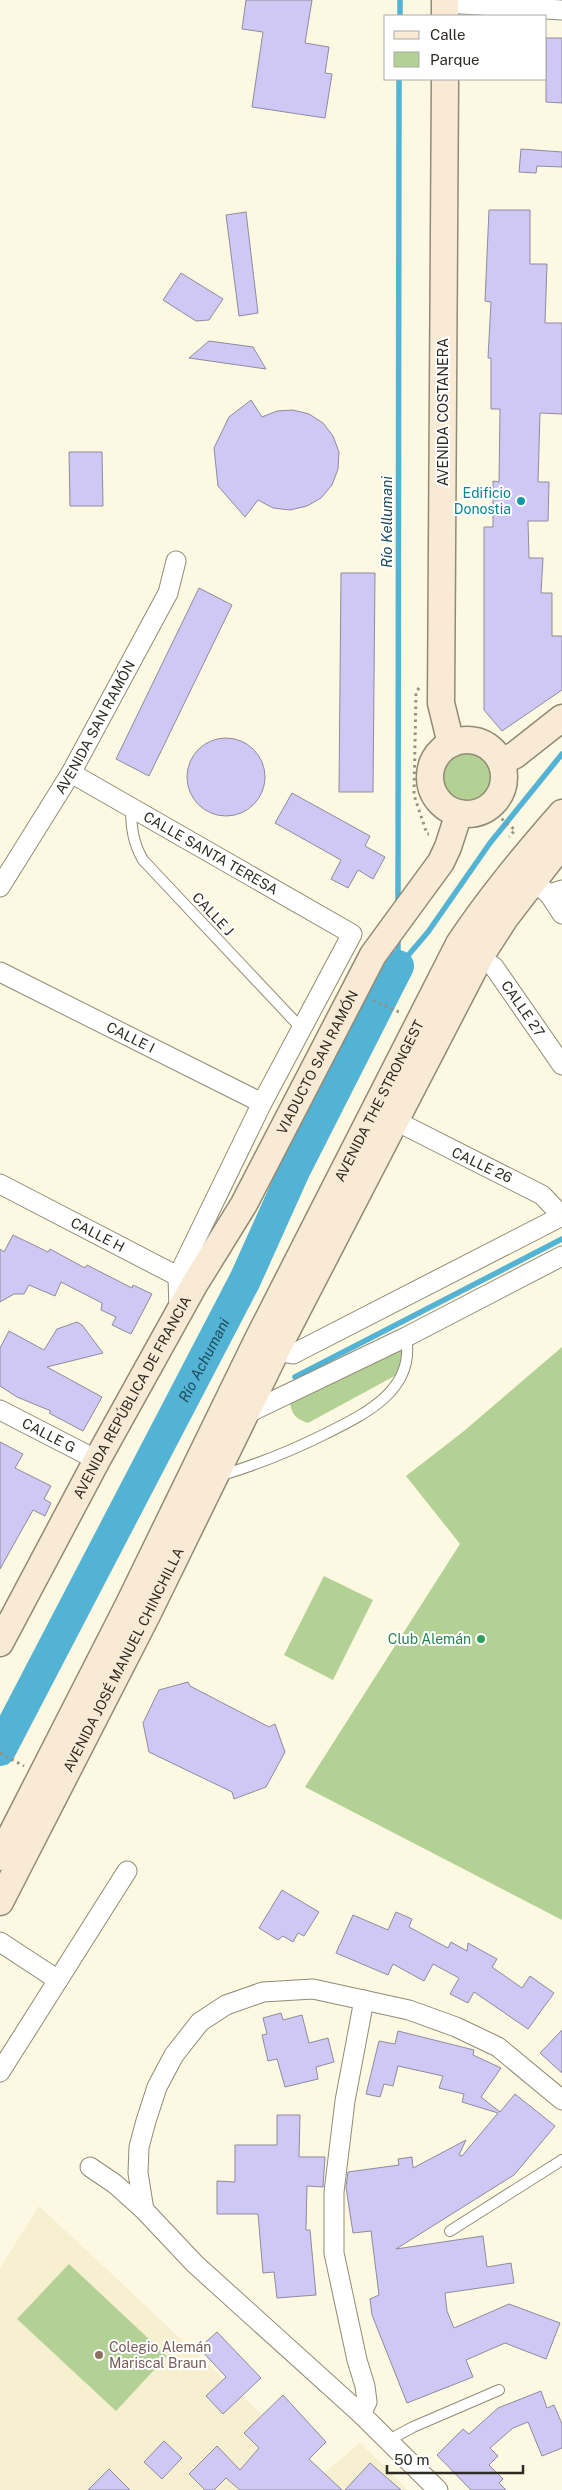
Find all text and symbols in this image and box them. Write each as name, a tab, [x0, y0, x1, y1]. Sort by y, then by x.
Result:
legend	[384, 15, 547, 80]
text: Calle	[430, 26, 466, 43]
text: Parque	[430, 51, 480, 68]
street label: AVENIDA COSTANERA	[435, 338, 451, 486]
water label: Río Kellumani	[378, 476, 395, 568]
place label: Edificio Donostia	[454, 485, 511, 517]
marker: Edificio Donostia	[515, 495, 527, 507]
street label: AVENIDA SAN RAMÓN	[52, 658, 138, 797]
street label: CALLE SANTA TERESA	[141, 808, 281, 898]
street label: CALLE J	[189, 889, 237, 939]
street label: CALLE 27	[498, 978, 548, 1040]
street label: VIADUCTO SAN RAMÓN	[274, 988, 361, 1137]
street label: AVENIDA THE STRONGEST	[331, 1017, 427, 1184]
street label: CALLE I	[104, 1019, 157, 1056]
street label: CALLE 26	[449, 1144, 515, 1186]
street label: CALLE H	[68, 1214, 127, 1255]
street label: AVENIDA REPÚBLICA DE FRANCIA	[70, 1293, 194, 1501]
water label: Río Achumani	[175, 1315, 232, 1405]
street label: CALLE G	[19, 1415, 78, 1456]
street label: AVENIDA JOSÉ MANUEL CHINCHILLA	[60, 1545, 187, 1775]
place label: Club Alemán	[388, 1631, 471, 1647]
marker: Club Alemán	[475, 1633, 487, 1645]
place label: Colegio Alemán Mariscal Braun	[109, 2339, 211, 2371]
marker: Colegio Alemán Mariscal Braun	[93, 2349, 105, 2361]
scale bar	[387, 2442, 523, 2474]
text: 50 m	[394, 2451, 429, 2468]

